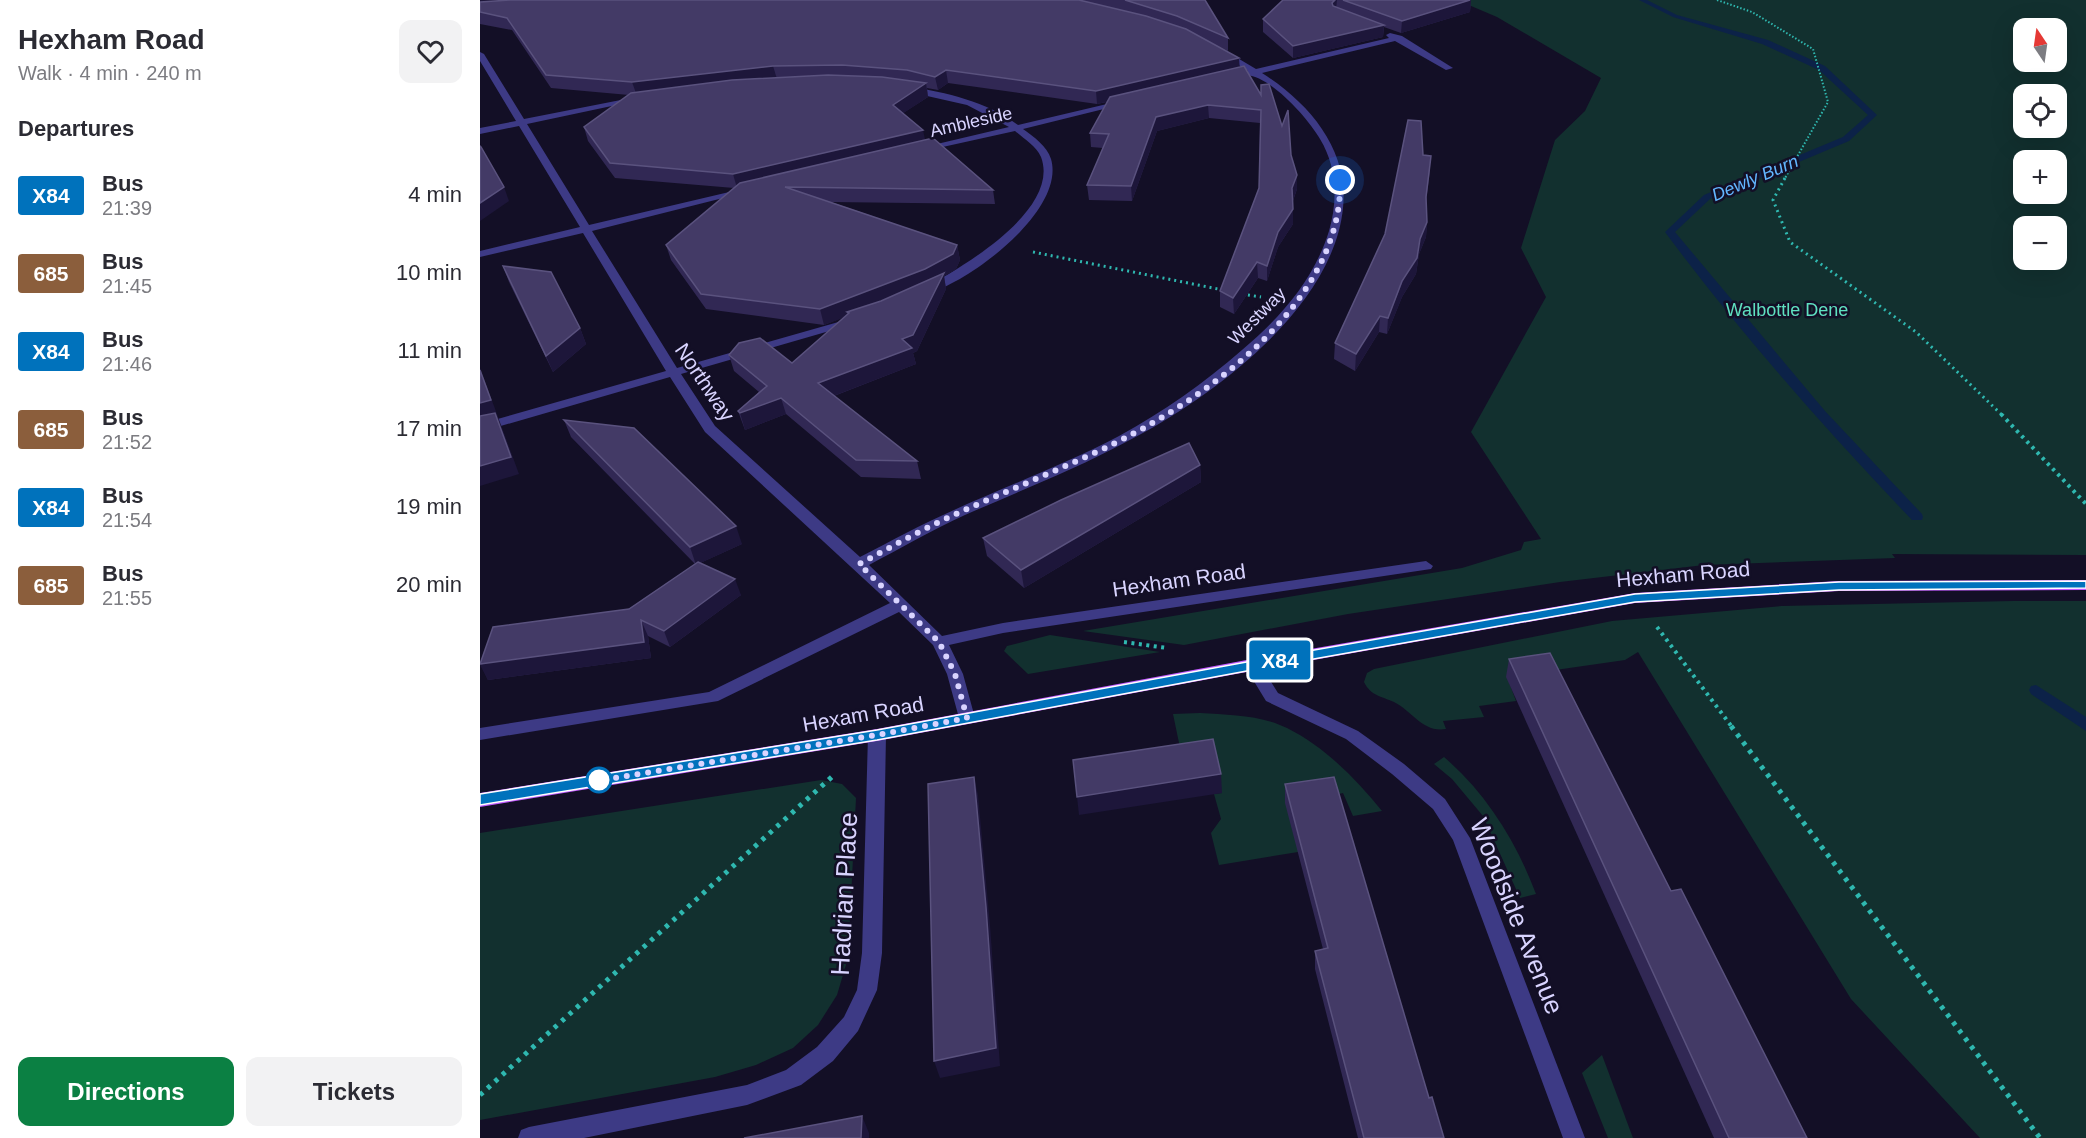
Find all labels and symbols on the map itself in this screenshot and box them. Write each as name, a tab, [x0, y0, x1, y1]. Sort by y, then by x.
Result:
north arrow	[2013, 18, 2067, 72]
street label: Ambleside	[928, 103, 1014, 141]
water label: Dewly Burn	[1709, 151, 1801, 205]
your location	[1325, 165, 1355, 195]
street label: Westway	[1224, 283, 1290, 349]
park label: Walbottle Dene	[1726, 300, 1848, 320]
street label: Northway	[671, 339, 740, 426]
street label: Hexham Road	[1615, 557, 1751, 591]
street label: Hexham Road	[1111, 559, 1247, 601]
line badge: X84	[1246, 640, 1314, 680]
street label: Hexam Road	[801, 692, 925, 736]
unlabelled marker	[586, 767, 612, 793]
street label: Hadrian Place	[825, 812, 863, 976]
street label: Woodside Avenue	[1464, 814, 1570, 1018]

